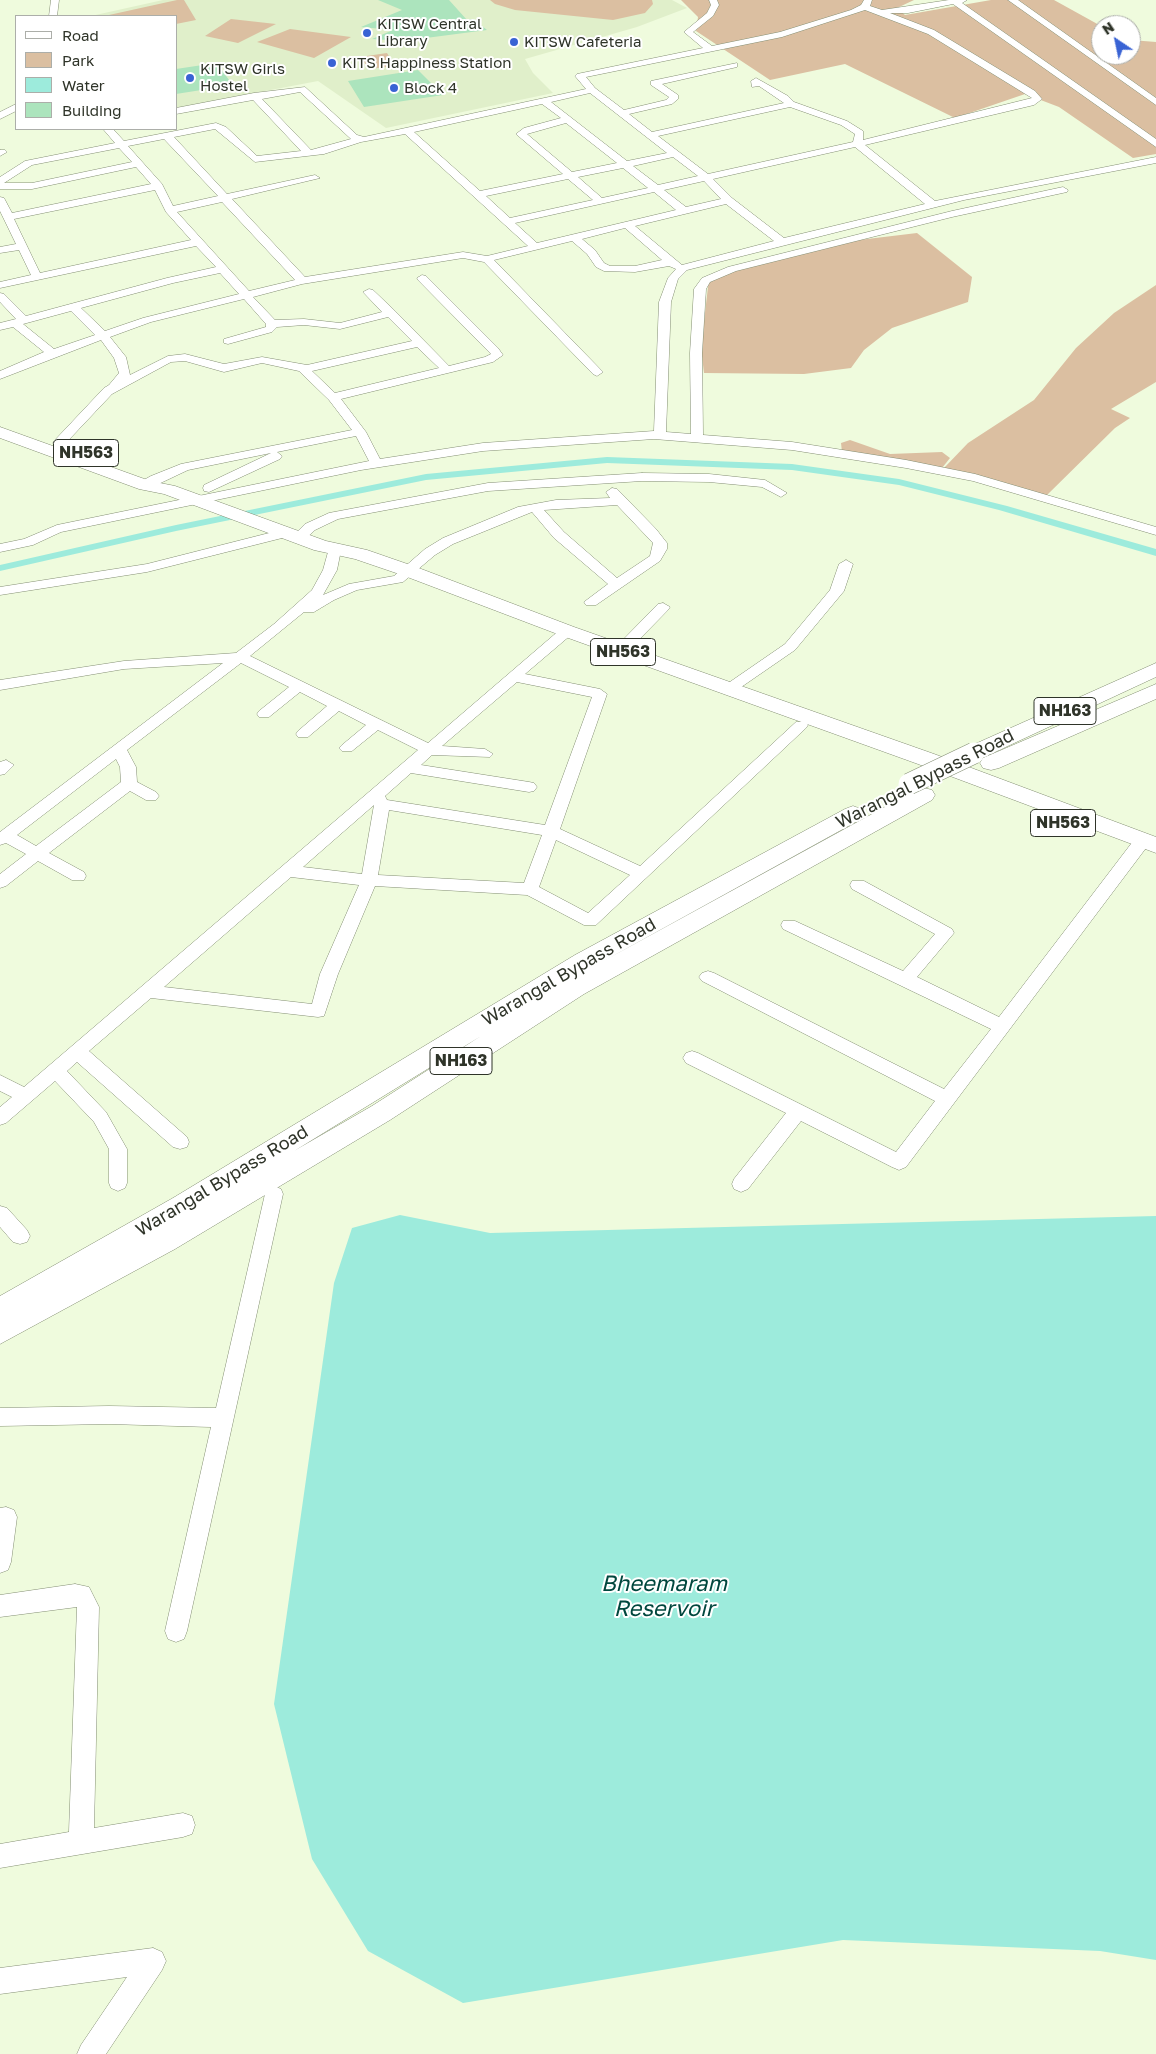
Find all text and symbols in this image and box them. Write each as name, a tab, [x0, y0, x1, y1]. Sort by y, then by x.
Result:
legend	[15, 15, 178, 130]
place label: KITSW Central Library	[377, 15, 482, 50]
north arrow	[1091, 15, 1141, 65]
text: N	[1099, 18, 1117, 38]
text: Road	[62, 26, 99, 44]
marker: KITSW Central Library	[361, 27, 373, 39]
place label: KITSW Cafeteria	[524, 33, 642, 51]
marker: KITSW Cafeteria	[508, 36, 520, 48]
text: Park	[62, 51, 94, 69]
place label: KITS Happiness Station	[342, 54, 511, 72]
marker: KITS Happiness Station	[326, 57, 338, 69]
place label: KITSW Girls Hostel	[200, 60, 285, 95]
marker: KITSW Girls Hostel	[184, 72, 196, 84]
text: Water	[62, 76, 105, 94]
place label: Block 4	[404, 79, 457, 97]
marker: Block 4	[388, 82, 400, 94]
text: Building	[62, 101, 122, 119]
road number: NH563	[54, 439, 118, 466]
road number: NH563	[590, 638, 656, 666]
road number: NH163	[1034, 698, 1096, 724]
street label: Warangal Bypass Road	[832, 725, 1018, 833]
road number: NH563	[1030, 810, 1096, 836]
street label: Warangal Bypass Road	[478, 913, 660, 1031]
road number: NH163	[430, 1048, 492, 1074]
street label: Warangal Bypass Road	[132, 1121, 312, 1241]
water label: Bheemaram Reservoir	[601, 1571, 727, 1622]

